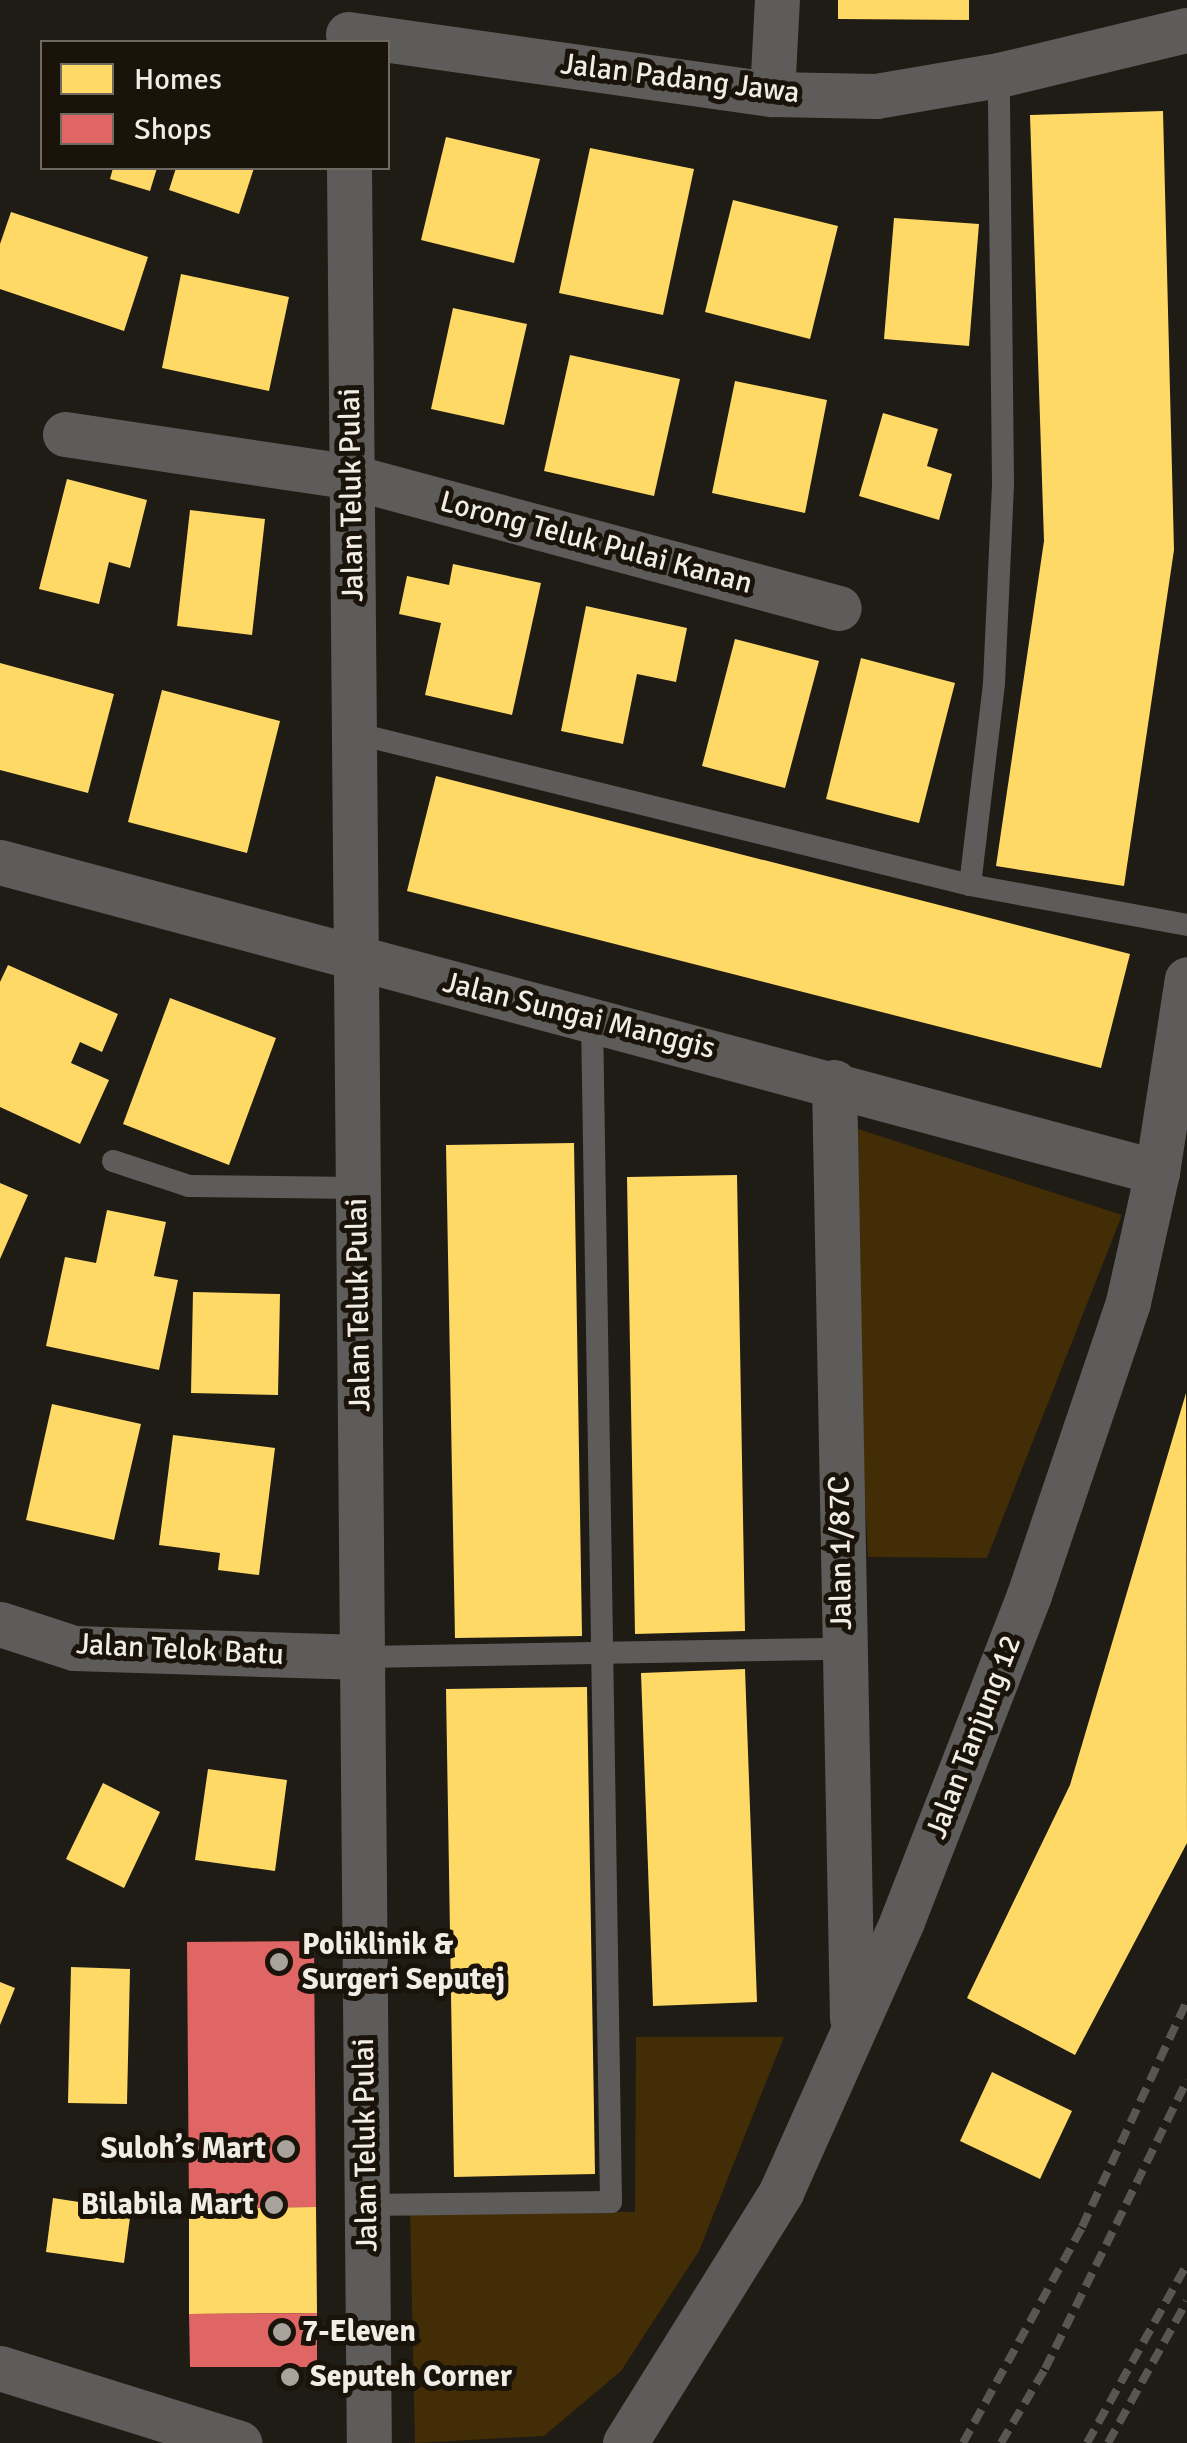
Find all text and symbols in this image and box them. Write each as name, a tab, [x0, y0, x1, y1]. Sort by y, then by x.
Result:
legend	[40, 40, 390, 170]
street label: Jalan Padang Jawa	[559, 46, 801, 112]
text: Homes	[134, 61, 222, 98]
text: Shops	[134, 111, 212, 148]
street label: Jalan Teluk Pulai	[332, 388, 372, 602]
street label: Lorong Teluk Pulai Kanan	[436, 484, 756, 602]
street label: Jalan Sungai Manggis	[439, 965, 719, 1067]
street label: Jalan Teluk Pulai	[339, 1198, 379, 1412]
street label: Jalan 1/87C	[822, 1476, 860, 1630]
street label: Jalan Telok Batu	[75, 1627, 285, 1673]
street label: Jalan Tanjung 12	[919, 1630, 1029, 1844]
place label: Poliklinik & Surgeri Seputej	[302, 1927, 505, 1998]
marker: Poliklinik & Surgeri Seputej	[266, 1949, 292, 1975]
street label: Jalan Teluk Pulai	[346, 2038, 386, 2252]
place label: Suloh’s Mart	[101, 2131, 266, 2167]
marker: Suloh’s Mart	[275, 2138, 297, 2160]
place label: Bilabila Mart	[81, 2187, 254, 2223]
marker: Bilabila Mart	[263, 2194, 285, 2216]
place label: 7-Eleven	[302, 2314, 416, 2350]
marker: 7-Eleven	[271, 2321, 293, 2343]
place label: Seputeh Corner	[310, 2359, 512, 2395]
marker: Seputeh Corner	[279, 2366, 301, 2388]

